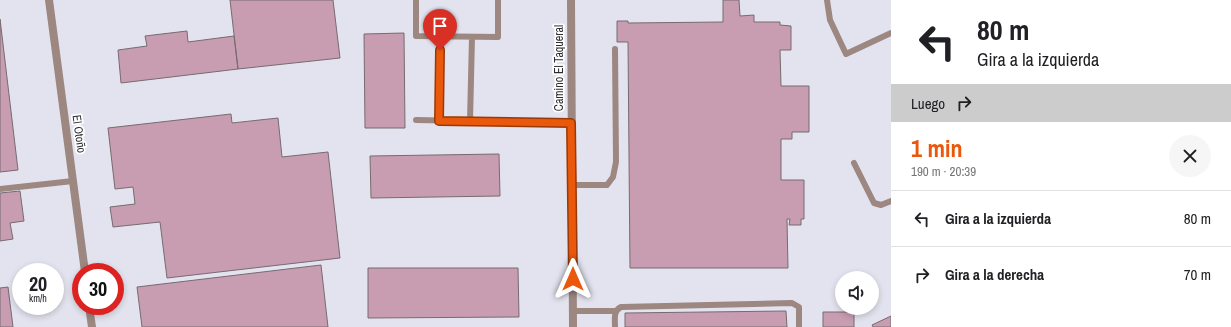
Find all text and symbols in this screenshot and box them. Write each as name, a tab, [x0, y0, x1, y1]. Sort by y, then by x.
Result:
pin	[423, 9, 457, 50]
text: 80 m	[977, 11, 1029, 49]
icon: arrive	[429, 15, 451, 37]
icon: left	[911, 16, 963, 68]
street label: Camino El Taqueral	[551, 25, 567, 111]
text: Gira a la izquierda	[977, 47, 1099, 72]
icon: right	[953, 92, 975, 114]
text: Luego	[911, 93, 945, 114]
street label: El Otoño	[68, 114, 90, 154]
text: 1 min	[911, 132, 962, 164]
button: close	[1169, 135, 1211, 177]
text: 190 m · 20:39	[911, 163, 976, 180]
icon: left	[911, 208, 933, 230]
text: Gira a la izquierda	[945, 208, 1051, 229]
text: 80 m	[1184, 208, 1211, 229]
position arrow	[552, 258, 594, 300]
speed limit sign: 30	[72, 263, 124, 315]
icon: right	[911, 264, 933, 286]
text: Gira a la derecha	[945, 264, 1044, 285]
text: 70 m	[1184, 264, 1211, 285]
text: 20	[29, 270, 47, 297]
map controls	[835, 271, 879, 315]
button: sound	[835, 271, 879, 315]
text: km/h	[29, 292, 47, 305]

